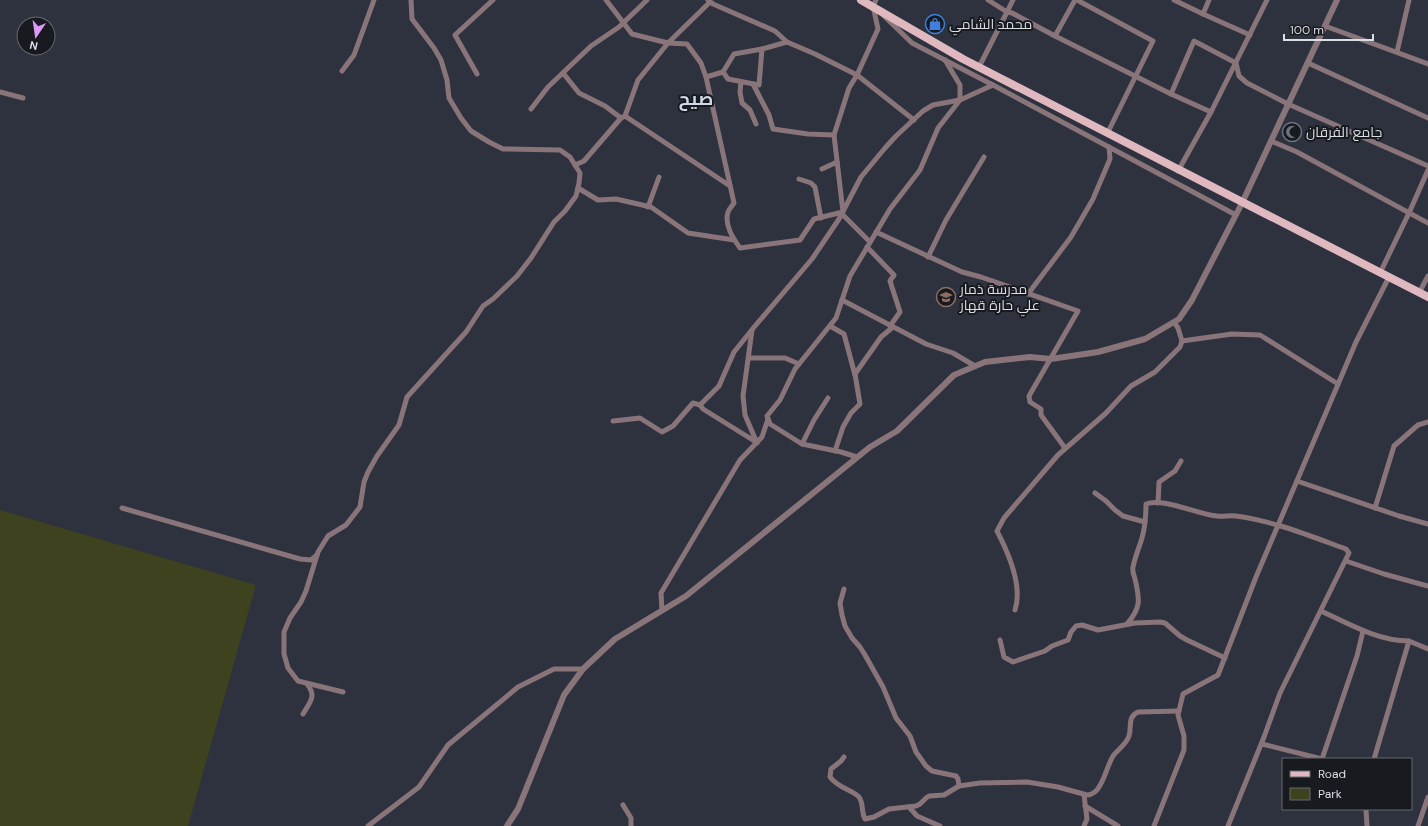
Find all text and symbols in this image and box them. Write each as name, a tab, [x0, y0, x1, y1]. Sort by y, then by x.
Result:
shop icon: محمد الشامي	[924, 13, 946, 35]
place label: محمد الشامي	[949, 15, 1032, 36]
north arrow	[16, 16, 56, 56]
scale bar	[1284, 16, 1373, 42]
text: 100 m	[1290, 22, 1324, 38]
text: N	[28, 38, 39, 53]
district label: صيح	[679, 87, 713, 111]
mosque icon: جامع الفرقان	[1281, 121, 1303, 143]
place label: جامع الفرقان	[1306, 123, 1382, 141]
place label: مدرسة ذمار علي حارة قهار	[959, 280, 1040, 317]
school or university icon: مدرسة ذمار علي حارة قهار	[935, 286, 957, 308]
legend	[1282, 758, 1412, 810]
text: Road	[1318, 766, 1346, 782]
text: Park	[1318, 786, 1342, 802]

